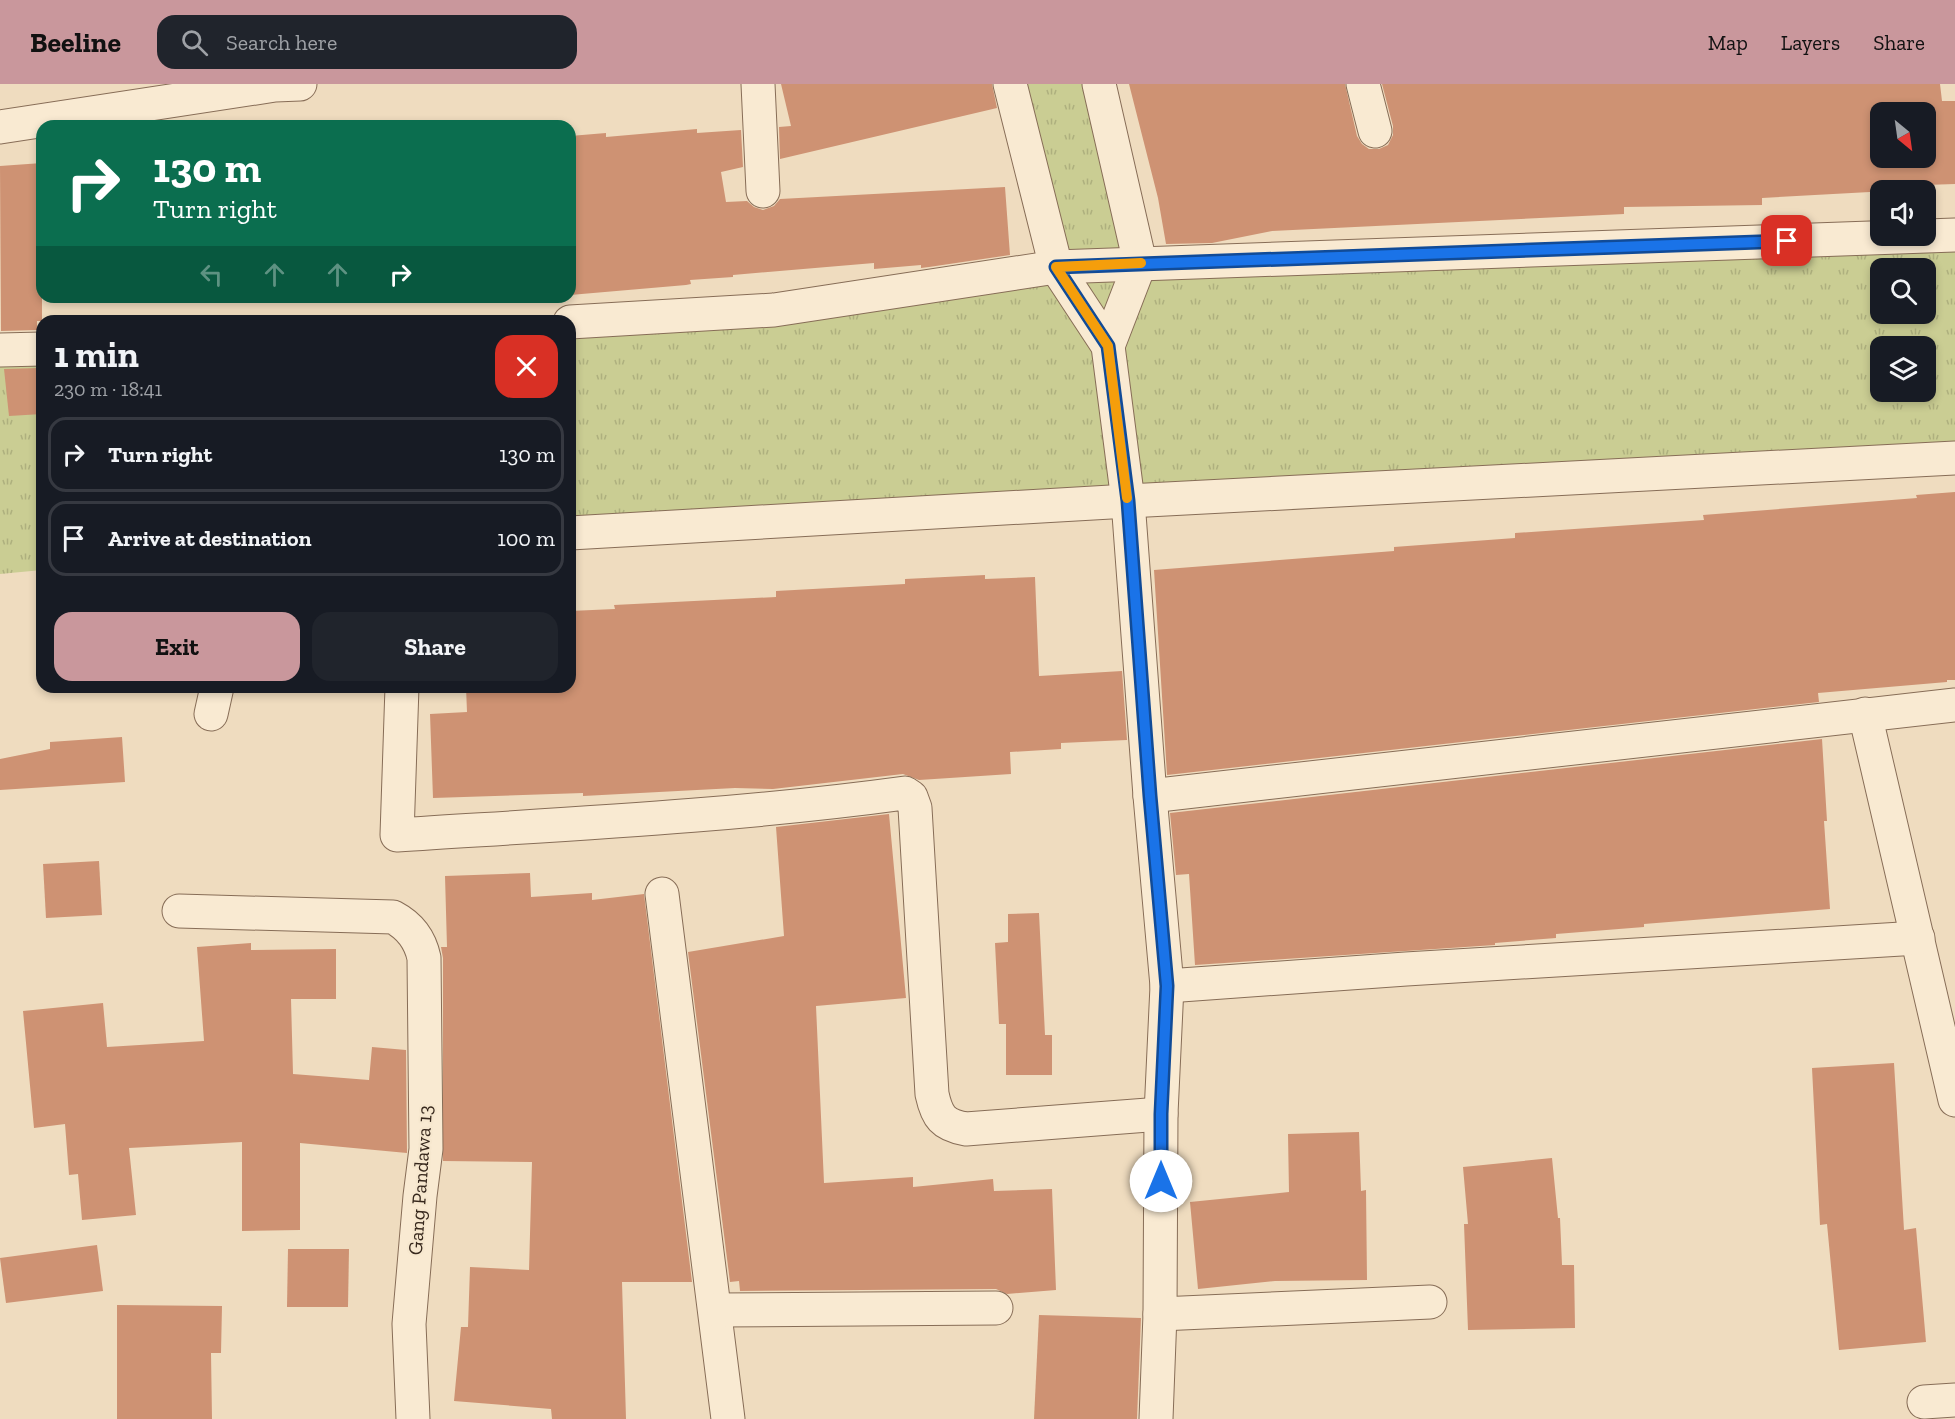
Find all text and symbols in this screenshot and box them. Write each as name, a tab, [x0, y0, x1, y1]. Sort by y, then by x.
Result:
search box	[157, 15, 577, 69]
text: Beeline	[30, 26, 121, 59]
icon: search	[178, 26, 211, 59]
text: Search here	[226, 29, 337, 56]
text: Map	[1708, 30, 1748, 55]
text: Layers	[1781, 30, 1840, 55]
text: Share	[1873, 30, 1925, 55]
north arrow	[1870, 102, 1936, 168]
map controls	[1870, 102, 1936, 402]
text: 130 m	[153, 142, 261, 193]
icon: right	[54, 144, 132, 222]
button: sound	[1870, 180, 1936, 246]
text: Turn right	[153, 193, 277, 225]
pin	[1761, 215, 1812, 266]
icon: arrive	[1770, 224, 1803, 257]
icon: left	[195, 258, 228, 291]
icon: ahead	[258, 258, 291, 291]
icon: ahead	[321, 258, 354, 291]
icon: right	[384, 258, 417, 291]
button: search	[1870, 258, 1936, 324]
text: 1 min	[54, 333, 139, 376]
button: close	[495, 335, 558, 398]
button: layers	[1870, 336, 1936, 402]
text: 230 m · 18:41	[54, 377, 162, 401]
icon: right	[57, 438, 90, 471]
text: Turn right	[108, 441, 212, 468]
text: 130 m	[499, 441, 555, 468]
icon: arrive	[57, 522, 90, 555]
text: Arrive at destination	[108, 525, 311, 552]
text: 100 m	[497, 525, 555, 552]
button: Exit	[54, 612, 300, 681]
button: Share	[312, 612, 558, 681]
street label: Gang Pandawa 13	[403, 1104, 437, 1256]
position arrow	[1129, 1149, 1193, 1213]

